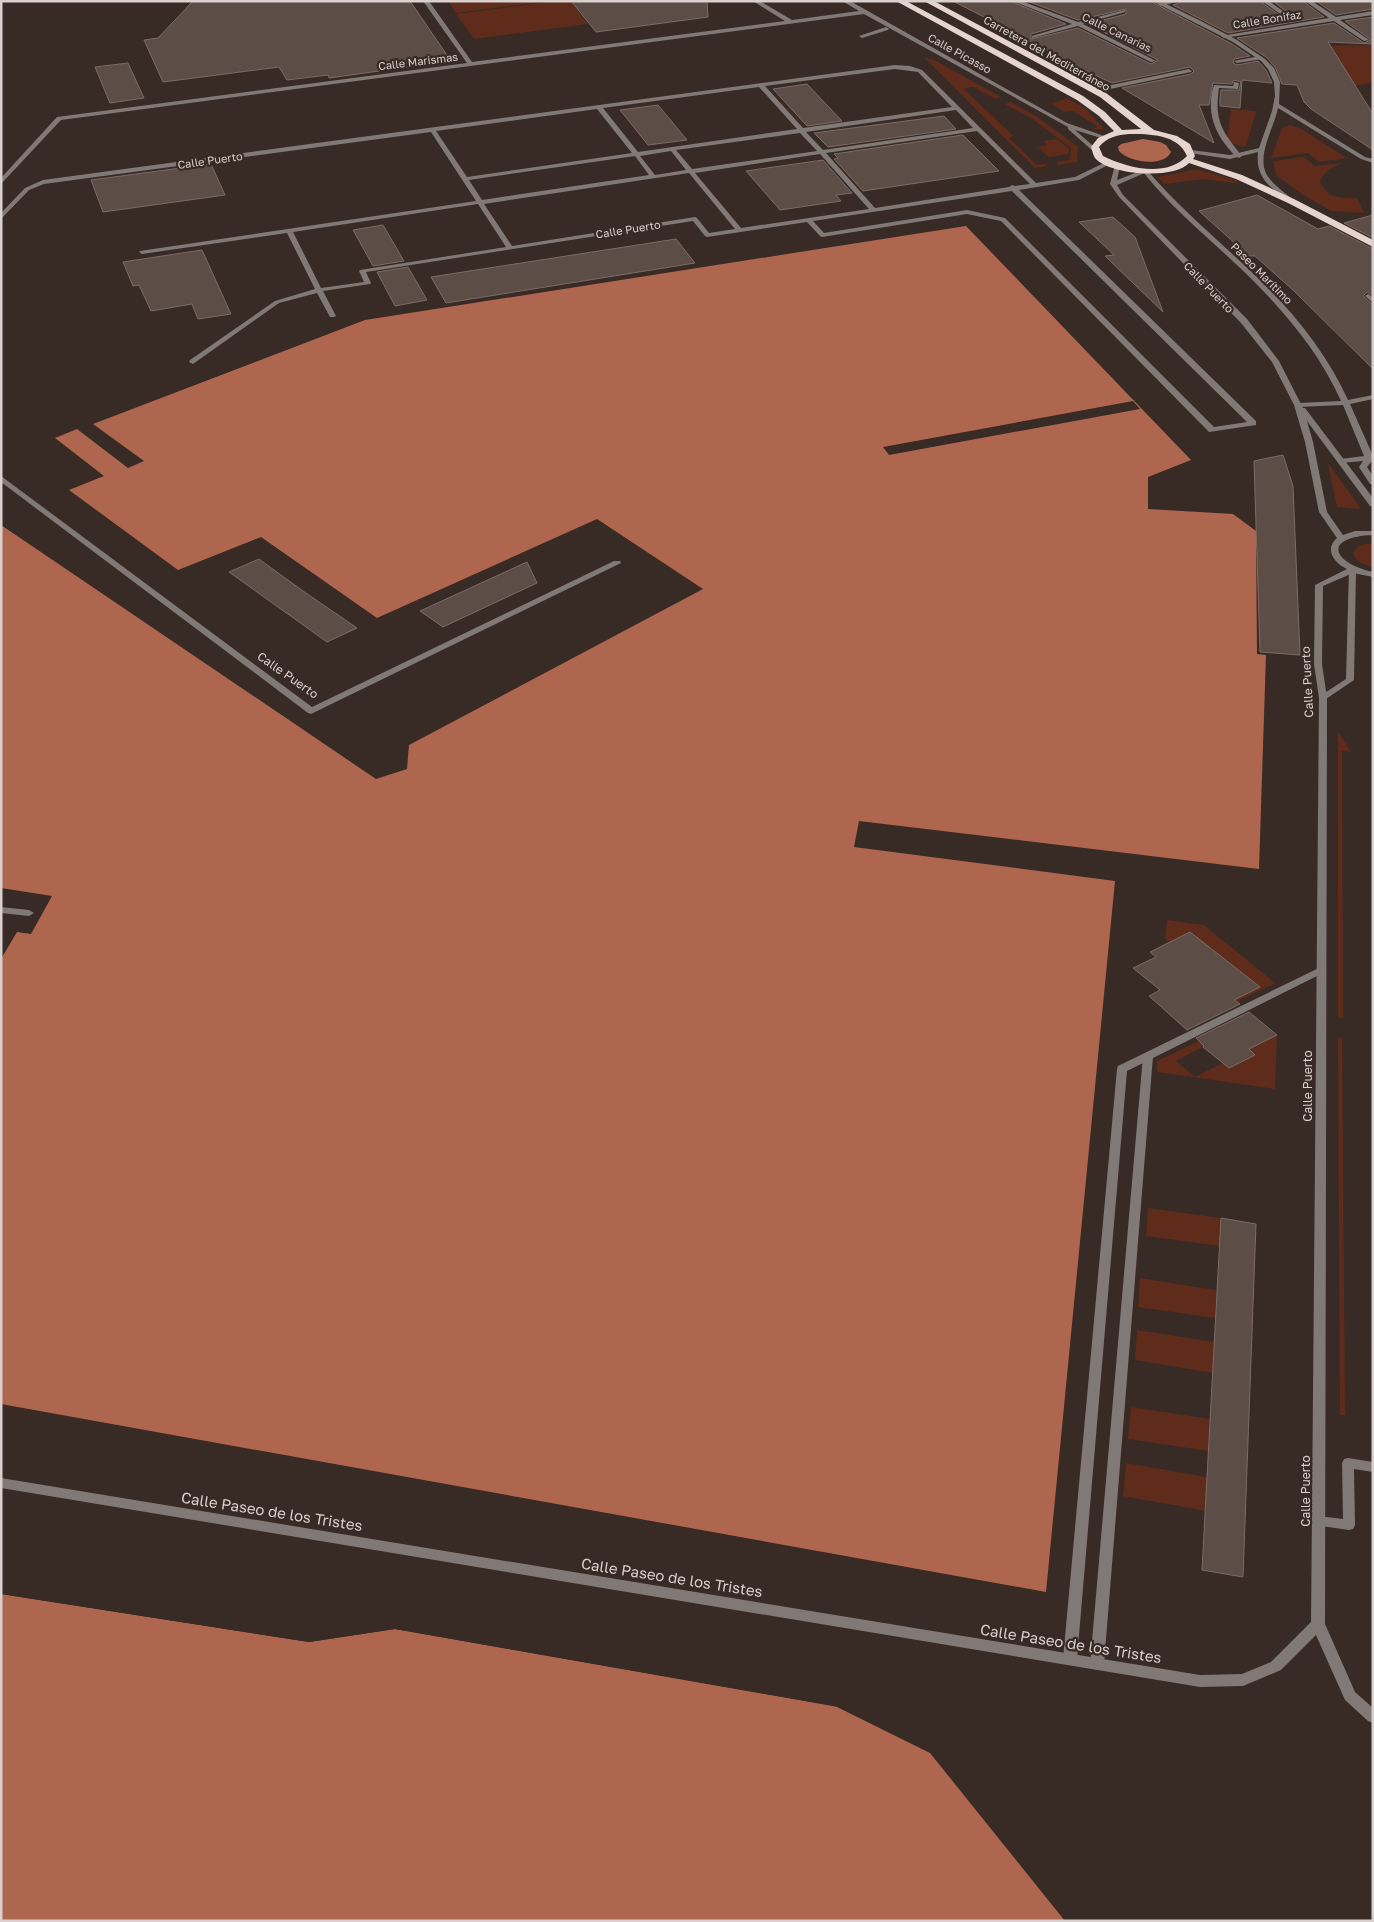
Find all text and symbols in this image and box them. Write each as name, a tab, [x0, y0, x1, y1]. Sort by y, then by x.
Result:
street label: Calle Bonifaz	[1232, 7, 1303, 31]
street label: Calle Canarias	[1080, 10, 1154, 55]
street label: Carretera del Mediterráneo	[981, 13, 1113, 93]
street label: Calle Picasso	[926, 30, 994, 76]
street label: Calle Marismas	[377, 50, 459, 72]
street label: Calle Puerto	[177, 149, 244, 171]
street label: Calle Puerto	[595, 217, 662, 241]
street label: Paseo Marítimo	[1229, 240, 1296, 307]
street label: Calle Puerto	[1182, 259, 1237, 315]
street label: Calle Puerto	[1298, 646, 1316, 718]
street label: Calle Puerto	[254, 648, 322, 702]
street label: Calle Puerto	[1300, 1050, 1315, 1122]
street label: Calle Puerto	[1298, 1455, 1313, 1527]
street label: Calle Paseo de los Tristes	[180, 1488, 364, 1534]
street label: Calle Paseo de los Tristes	[580, 1554, 764, 1600]
street label: Calle Paseo de los Tristes	[979, 1620, 1163, 1666]

